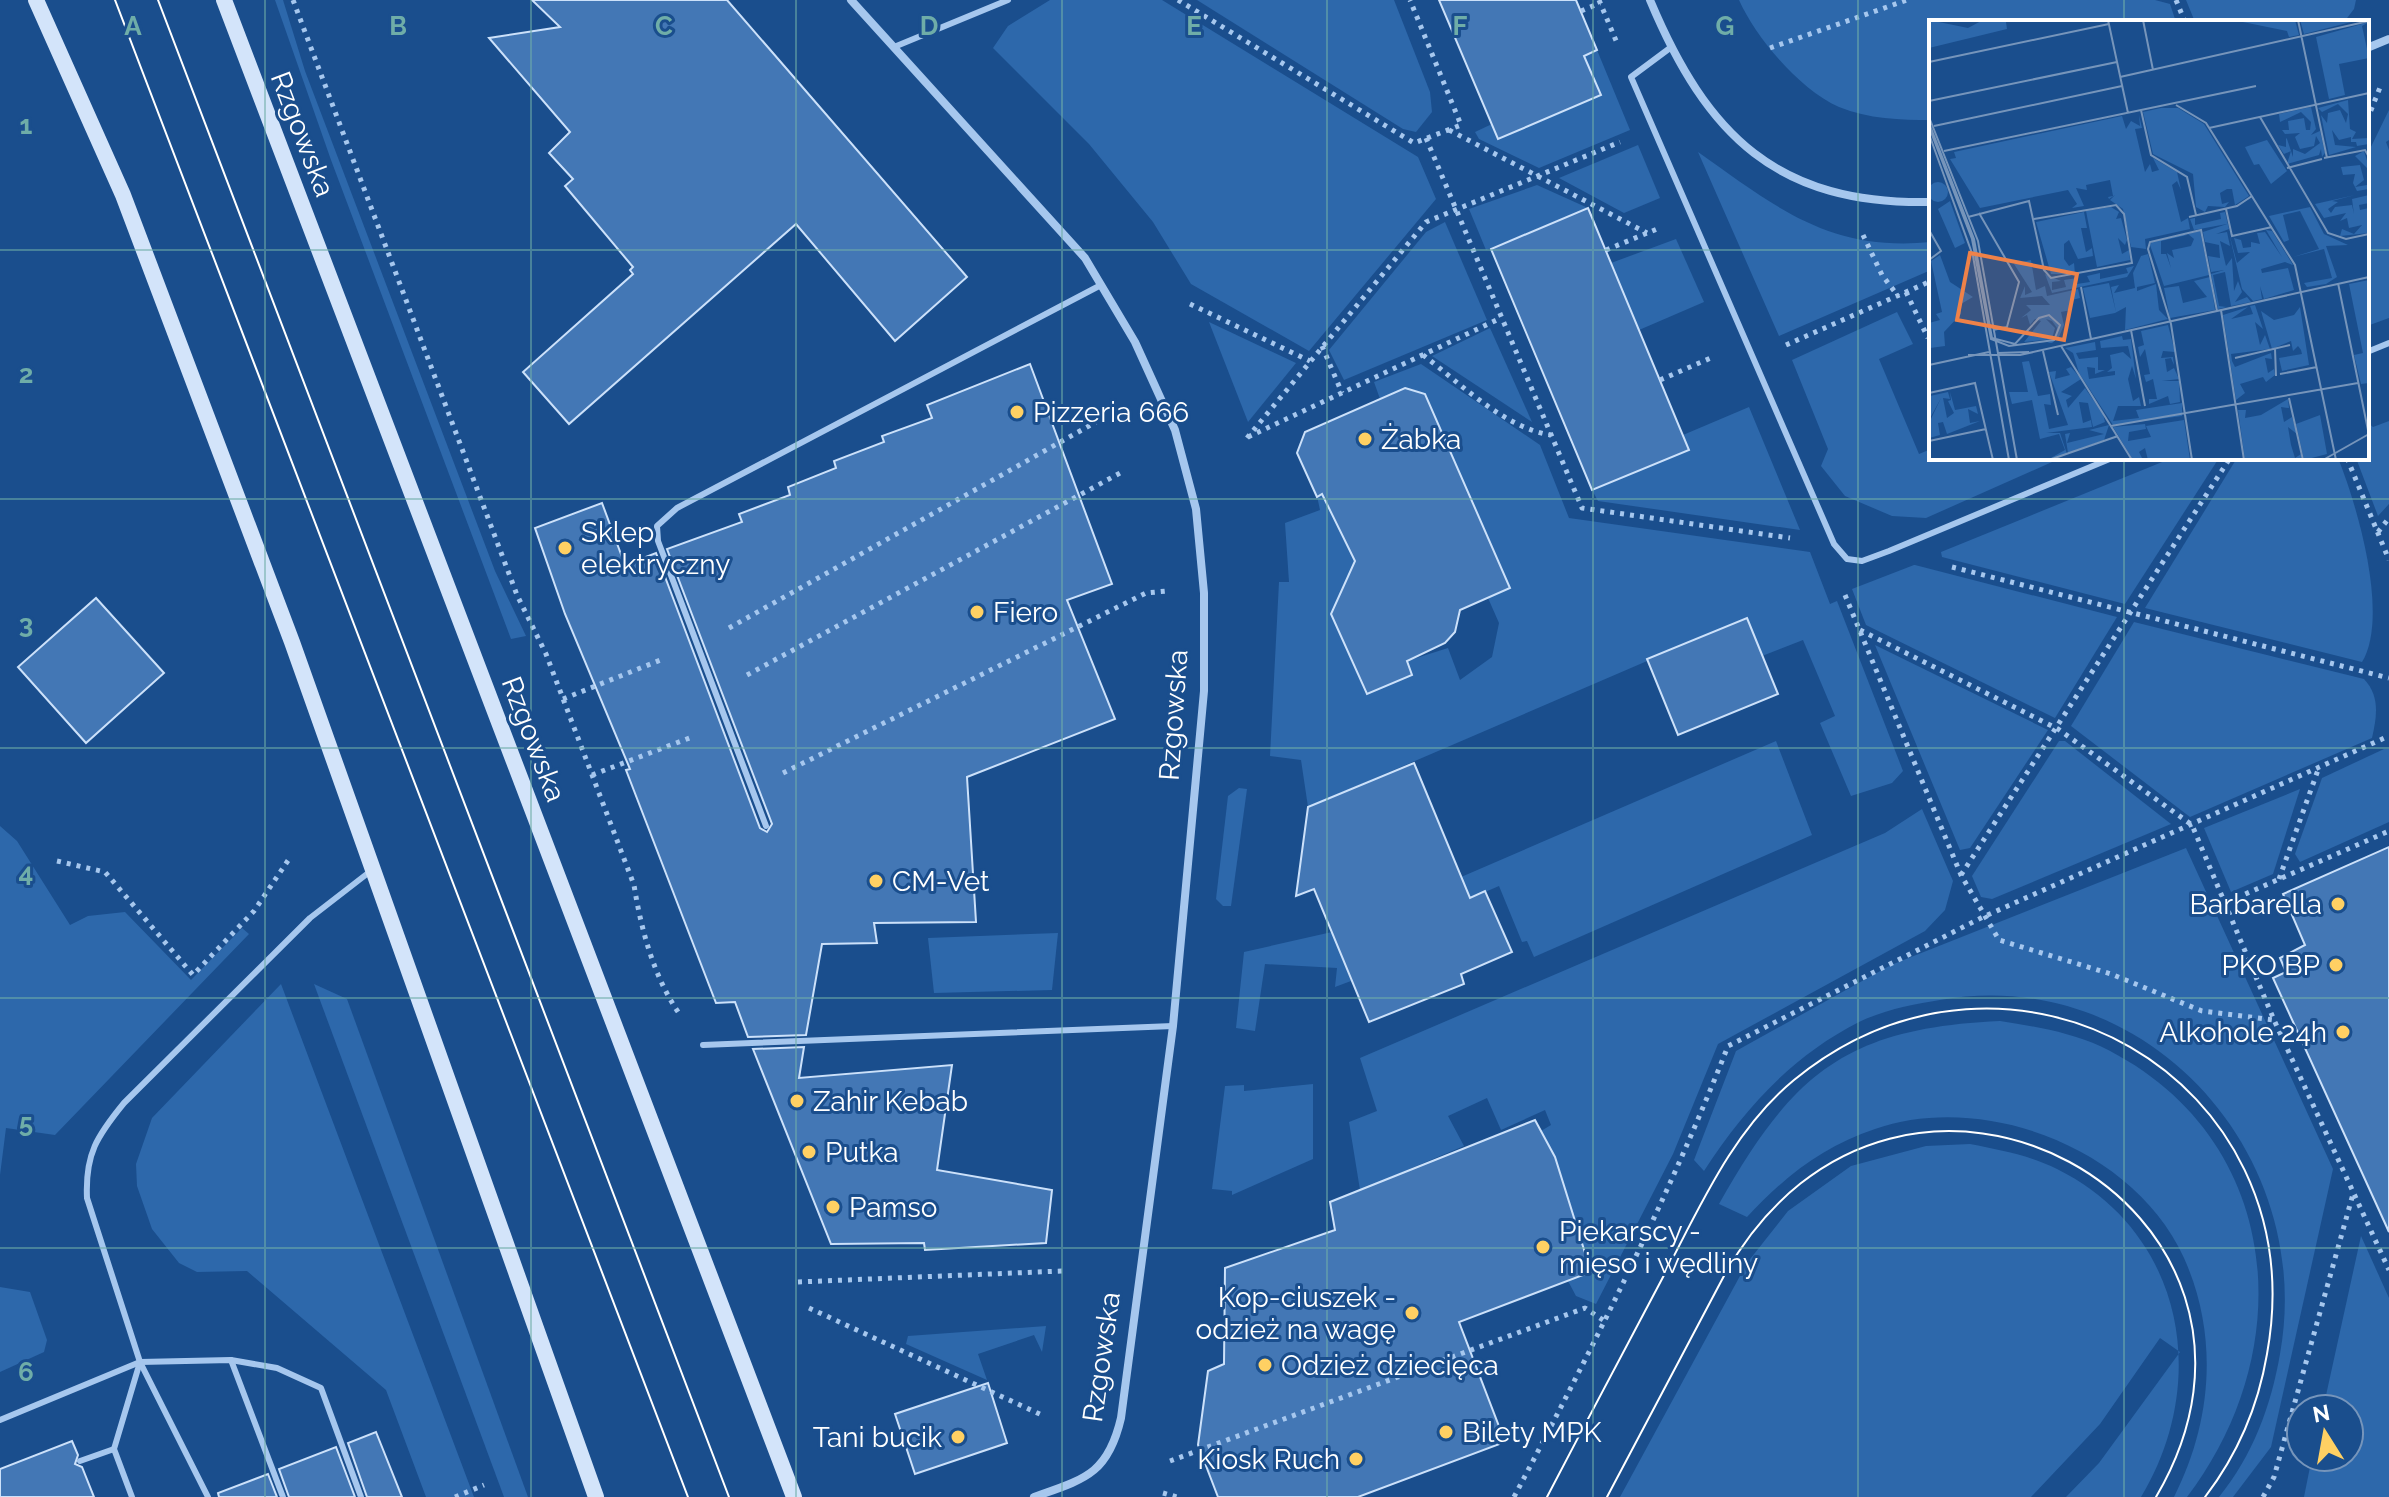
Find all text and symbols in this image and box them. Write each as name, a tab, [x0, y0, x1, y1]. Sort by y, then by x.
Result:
text: A	[124, 11, 142, 41]
text: B	[389, 11, 407, 41]
text: C	[655, 11, 673, 41]
text: D	[920, 11, 938, 41]
text: E	[1186, 11, 1202, 41]
text: F	[1453, 11, 1468, 41]
text: G	[1716, 11, 1734, 41]
inset map	[1929, 20, 2369, 460]
street label: Rzgowska	[264, 67, 341, 201]
text: 1	[20, 110, 33, 140]
text: 2	[19, 359, 33, 389]
place label: Pizzeria 666	[1033, 396, 1189, 429]
marker: Pizzeria 666	[1008, 403, 1026, 421]
place label: Żabka	[1381, 423, 1461, 456]
marker: Żabka	[1356, 430, 1374, 448]
place label: Sklep elektryczny	[581, 516, 731, 581]
marker: Sklep elektryczny	[556, 539, 574, 557]
place label: Fiero	[993, 596, 1058, 629]
marker: Fiero	[968, 603, 986, 621]
text: 3	[19, 609, 33, 639]
street label: Rzgowska	[1152, 648, 1195, 782]
street label: Rzgowska	[495, 672, 572, 806]
text: 4	[19, 858, 33, 888]
place label: CM-Vet	[892, 865, 990, 898]
marker: CM-Vet	[867, 872, 885, 890]
place label: Barbarella	[2189, 888, 2322, 921]
marker: Barbarella	[2329, 895, 2347, 913]
place label: PKO BP	[2221, 949, 2320, 982]
marker: PKO BP	[2327, 956, 2345, 974]
place label: Alkohole 24h	[2159, 1016, 2327, 1049]
marker: Alkohole 24h	[2334, 1023, 2352, 1041]
place label: Zahir Kebab	[813, 1085, 968, 1118]
marker: Zahir Kebab	[788, 1092, 806, 1110]
text: 5	[19, 1108, 33, 1138]
place label: Putka	[825, 1136, 898, 1169]
marker: Putka	[800, 1143, 818, 1161]
place label: Pamso	[849, 1191, 937, 1224]
marker: Pamso	[824, 1198, 842, 1216]
place label: Piekarscy - mięso i wędliny	[1559, 1215, 1758, 1280]
marker: Piekarscy - mięso i wędliny	[1534, 1238, 1552, 1256]
place label: Kop-ciuszek - odzież na wagę	[1196, 1281, 1396, 1346]
street label: Rzgowska	[1076, 1290, 1127, 1424]
marker: Kop-ciuszek - odzież na wagę	[1403, 1304, 1421, 1322]
place label: Odzież dziecięca	[1281, 1349, 1499, 1382]
marker: Odzież dziecięca	[1256, 1356, 1274, 1374]
text: 6	[18, 1357, 34, 1387]
north arrow	[2285, 1393, 2365, 1473]
text: N	[2310, 1399, 2332, 1428]
place label: Bilety MPK	[1462, 1416, 1602, 1449]
place label: Tani bucik	[813, 1421, 942, 1454]
marker: Bilety MPK	[1437, 1423, 1455, 1441]
marker: Tani bucik	[949, 1428, 967, 1446]
place label: Kiosk Ruch	[1197, 1443, 1340, 1476]
marker: Kiosk Ruch	[1347, 1450, 1365, 1468]

